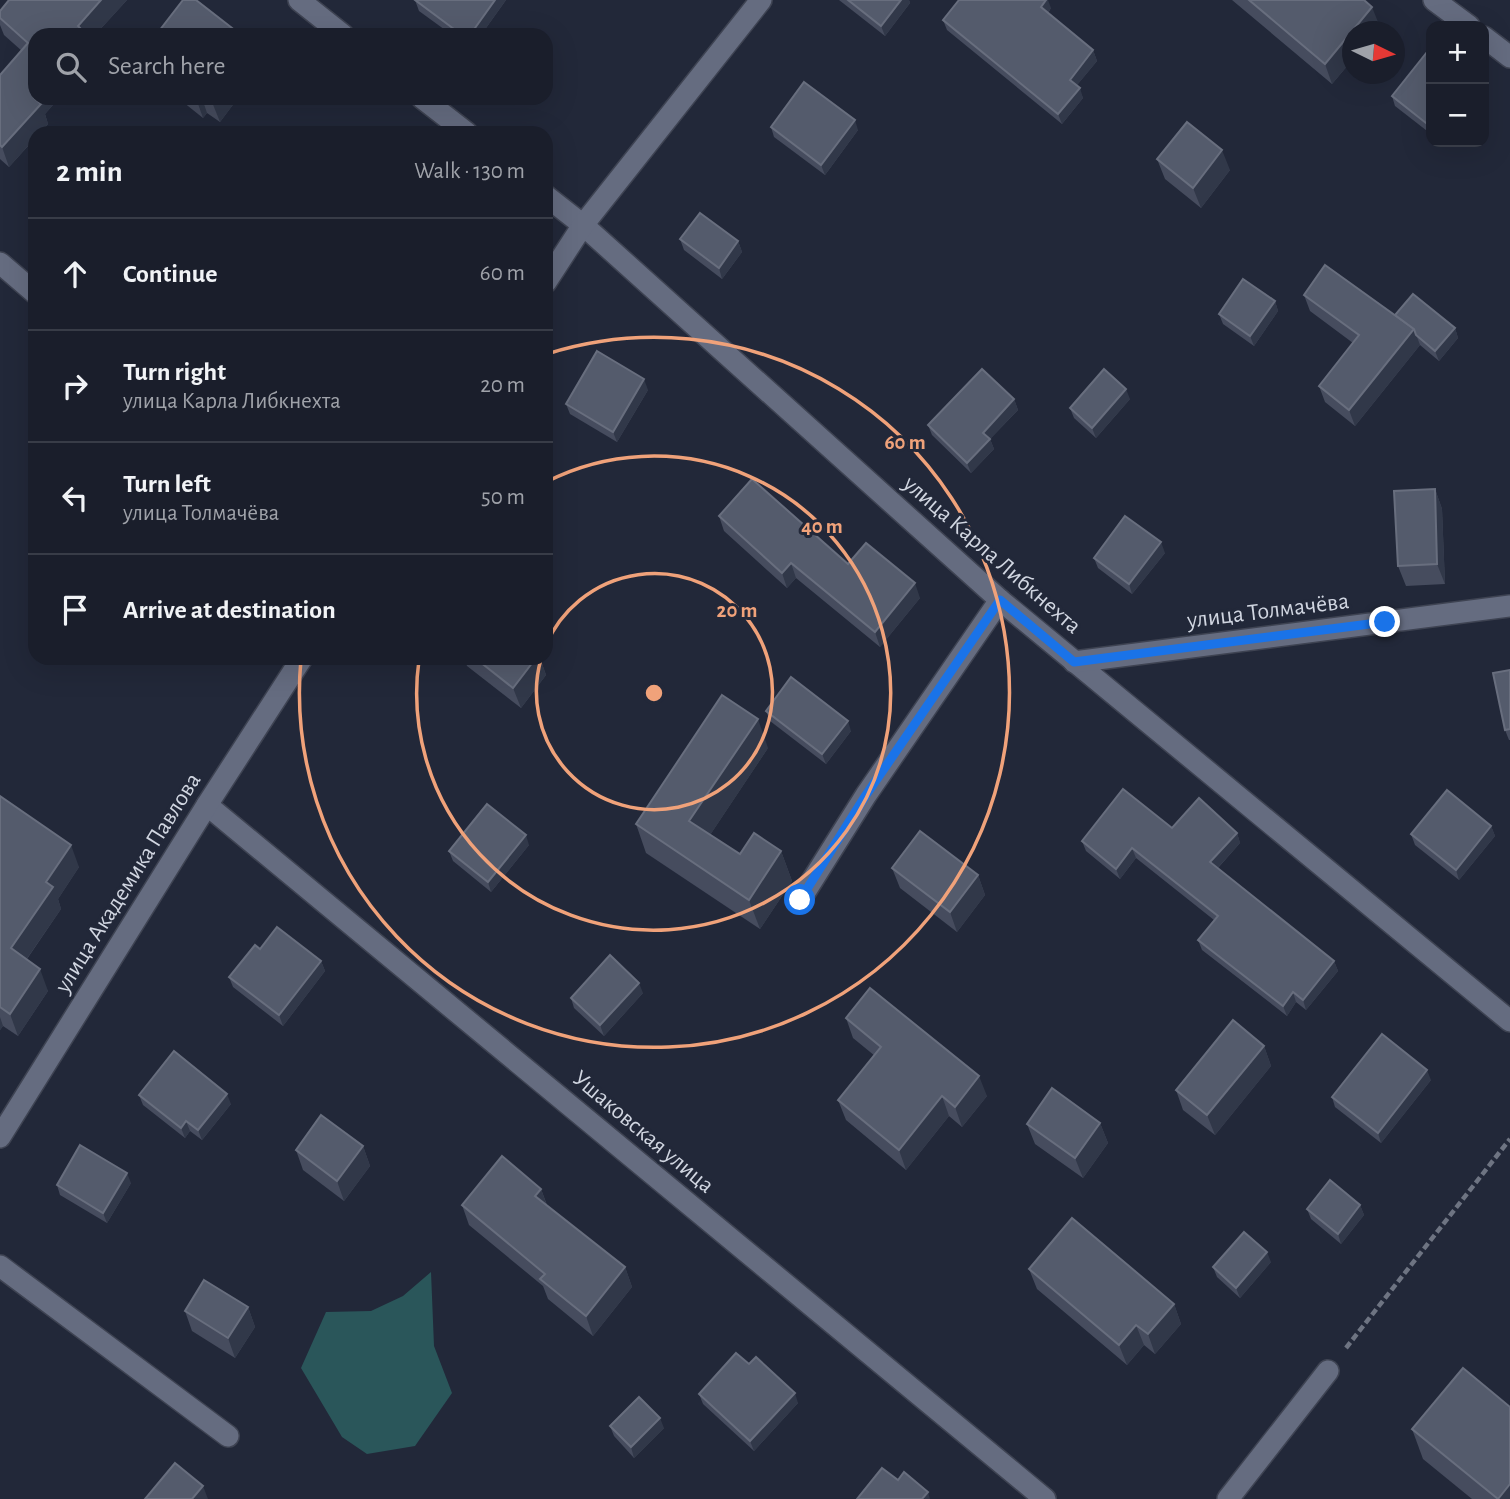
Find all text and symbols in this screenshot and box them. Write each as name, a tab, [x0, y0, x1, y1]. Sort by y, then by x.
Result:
north arrow	[1342, 21, 1405, 84]
map controls	[1426, 21, 1489, 147]
button: +	[1426, 21, 1489, 84]
search box	[28, 28, 553, 105]
icon: search	[52, 48, 90, 86]
text: Search here	[108, 53, 226, 79]
button: −	[1426, 84, 1489, 147]
text: 2 min	[56, 157, 123, 187]
text: Walk · 130 m	[414, 160, 525, 183]
icon: ahead	[56, 255, 94, 293]
text: Continue	[123, 261, 218, 287]
text: 60 m	[480, 262, 525, 285]
text: Turn right	[123, 359, 226, 385]
icon: right	[56, 367, 94, 405]
text: 20 m	[480, 374, 525, 397]
text: улица Карла Либкнехта	[123, 390, 341, 413]
text: 60 m	[884, 432, 926, 453]
text: Turn left	[123, 471, 211, 497]
street label: улица Карла Либкнехта	[898, 471, 1086, 639]
icon: left	[56, 479, 94, 517]
text: 50 m	[481, 486, 525, 509]
text: улица Толмачёва	[123, 502, 279, 525]
text: 40 m	[801, 516, 843, 537]
street label: улица Толмачёва	[1185, 589, 1350, 633]
icon: arrive	[56, 591, 94, 629]
text: Arrive at destination	[123, 597, 336, 623]
text: 20 m	[717, 600, 757, 621]
route end	[1369, 606, 1400, 637]
centre of rings	[642, 681, 666, 705]
street label: улица Академика Павлова	[50, 769, 206, 998]
route start	[784, 884, 815, 915]
street label: Ушаковская улица	[568, 1066, 718, 1198]

